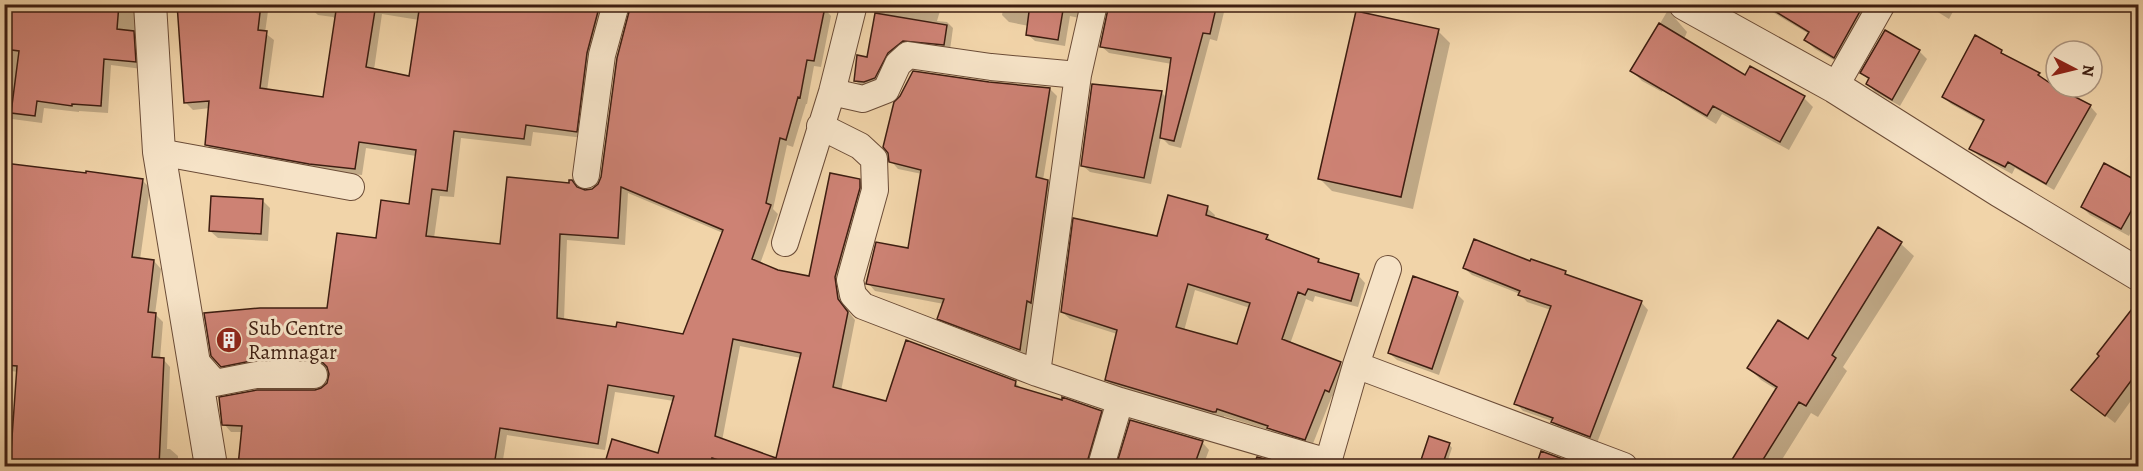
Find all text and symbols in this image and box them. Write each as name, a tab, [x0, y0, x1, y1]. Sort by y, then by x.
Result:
north arrow	[2044, 39, 2104, 99]
text: N	[2076, 64, 2100, 78]
place label: Sub Centre Ramnagar	[248, 314, 343, 366]
building icon: Sub Centre Ramnagar	[214, 325, 244, 355]

